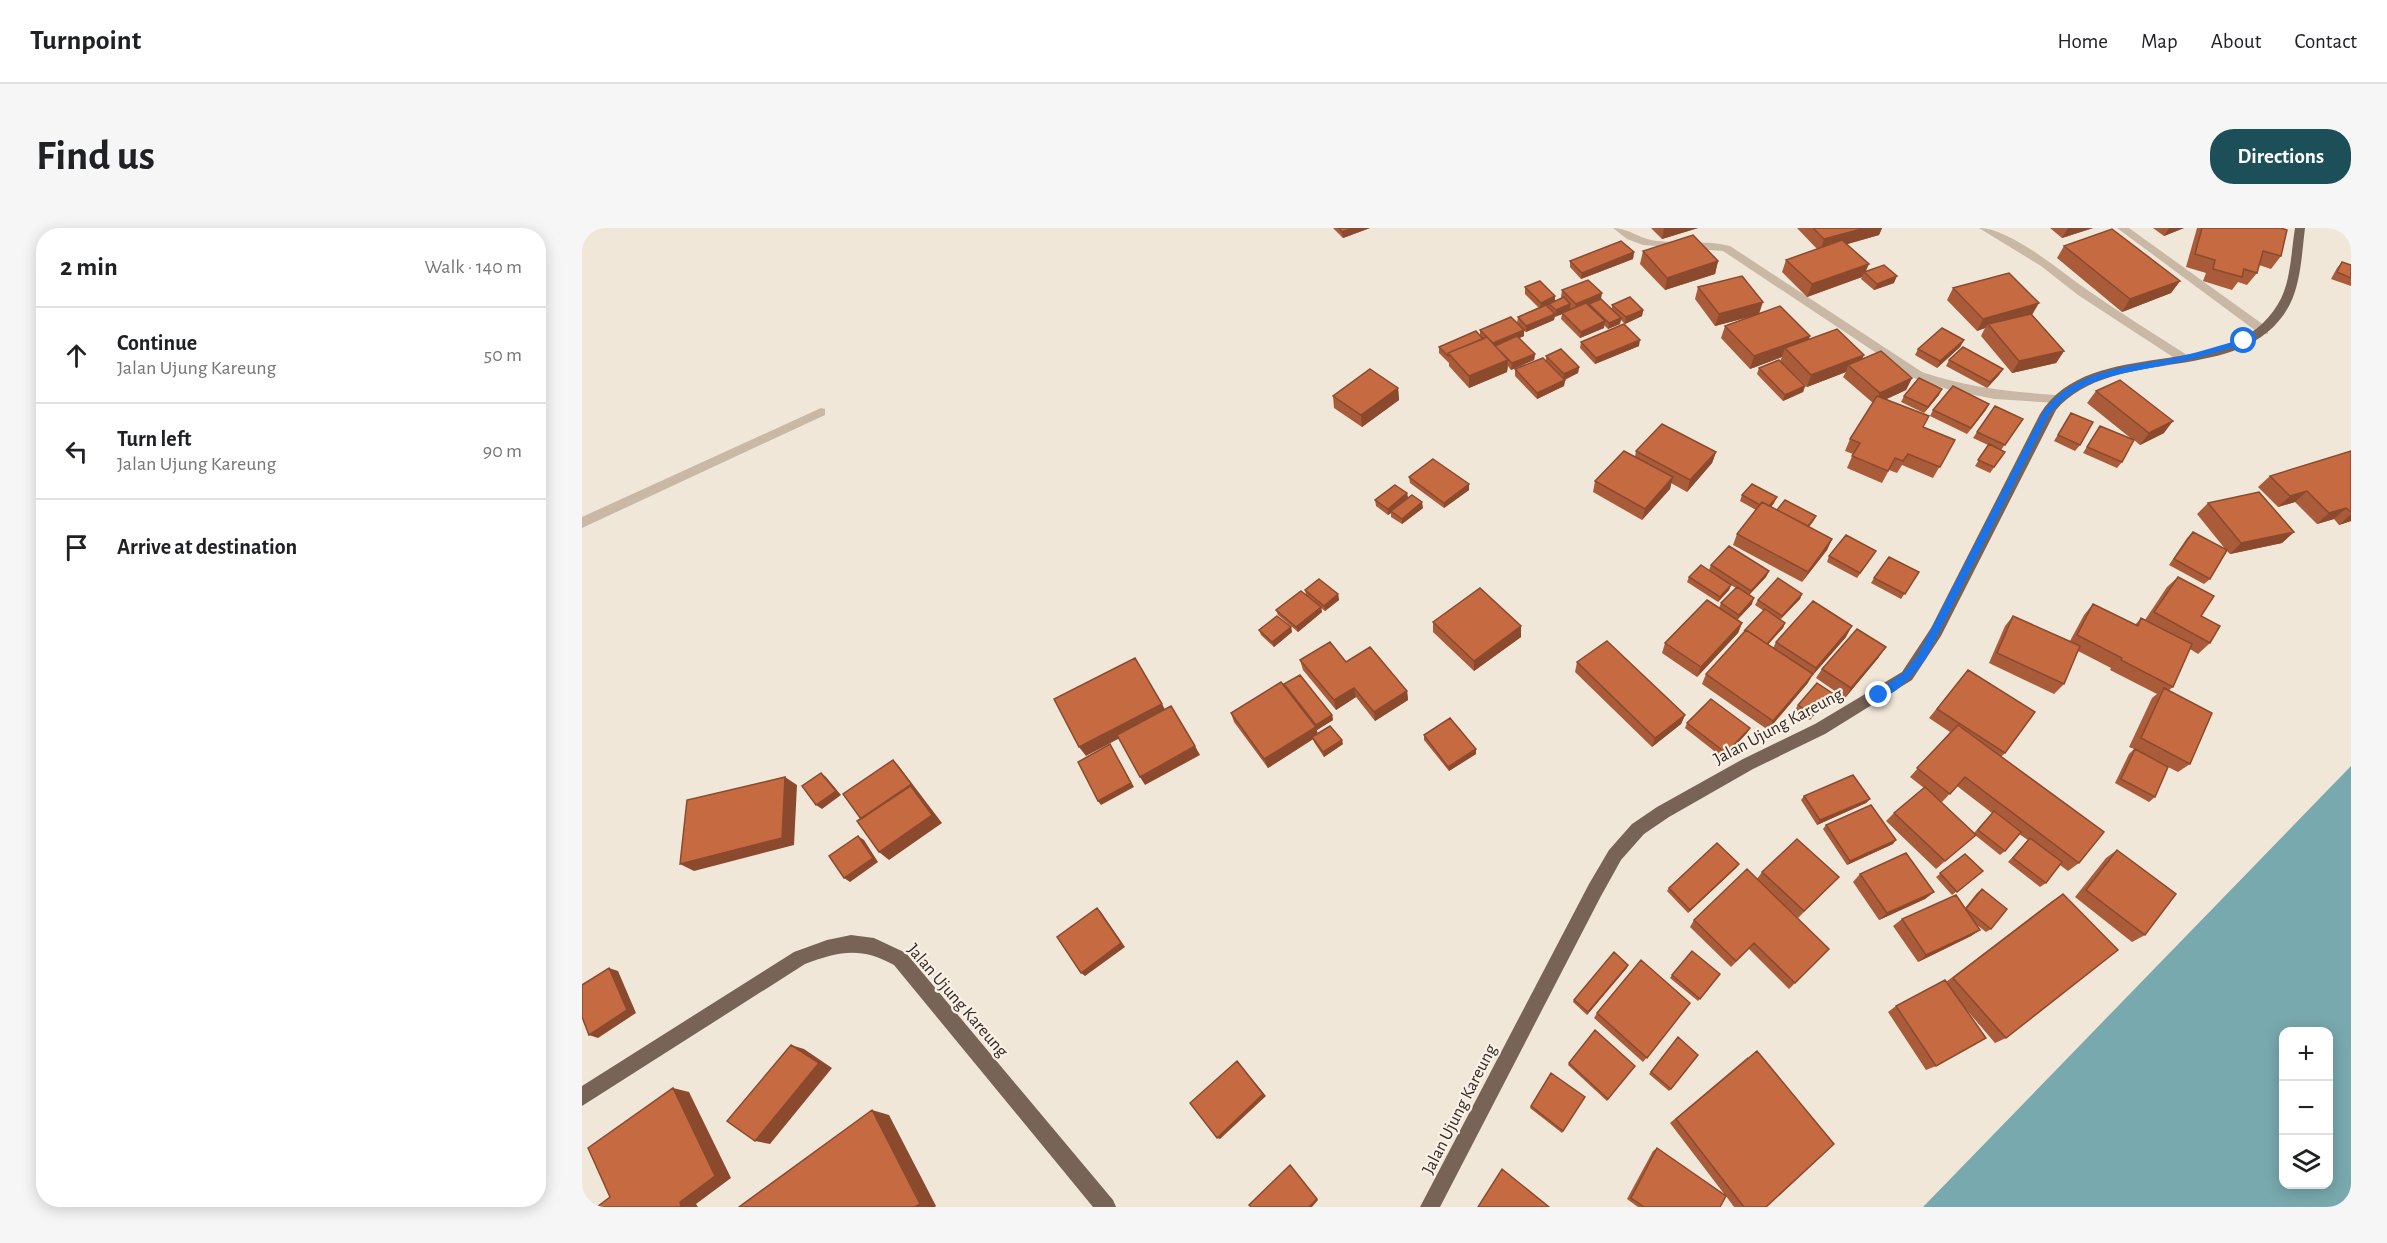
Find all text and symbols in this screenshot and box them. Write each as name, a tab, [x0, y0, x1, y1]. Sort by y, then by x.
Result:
text: Turnpoint	[30, 27, 141, 55]
text: Home	[2057, 31, 2108, 52]
text: Map	[2141, 31, 2178, 52]
text: About	[2211, 31, 2261, 52]
text: Contact	[2294, 31, 2357, 52]
button: Directions	[2210, 129, 2351, 184]
text: Find us	[36, 135, 155, 177]
text: 2 min	[60, 254, 118, 280]
text: Walk · 140 m	[424, 257, 522, 277]
route start	[2230, 327, 2256, 353]
text: Continue	[117, 332, 197, 354]
icon: ahead	[60, 339, 93, 372]
text: 50 m	[484, 345, 522, 365]
text: Jalan Ujung Kareung	[117, 358, 276, 378]
text: Turn left	[117, 428, 191, 450]
icon: left	[60, 435, 93, 468]
text: 90 m	[483, 441, 522, 461]
text: Jalan Ujung Kareung	[117, 454, 276, 474]
icon: arrive	[60, 531, 93, 564]
text: Arrive at destination	[117, 536, 297, 558]
route end	[1865, 681, 1891, 707]
street label: Jalan Ujung Kareung	[1711, 685, 1846, 768]
street label: Jalan Ujung Kareung	[903, 941, 1011, 1061]
map controls	[2279, 1027, 2333, 1189]
button: +	[2279, 1027, 2333, 1081]
street label: Jalan Ujung Kareung	[1419, 1041, 1501, 1177]
button: −	[2279, 1081, 2333, 1135]
button: layers	[2279, 1135, 2333, 1189]

